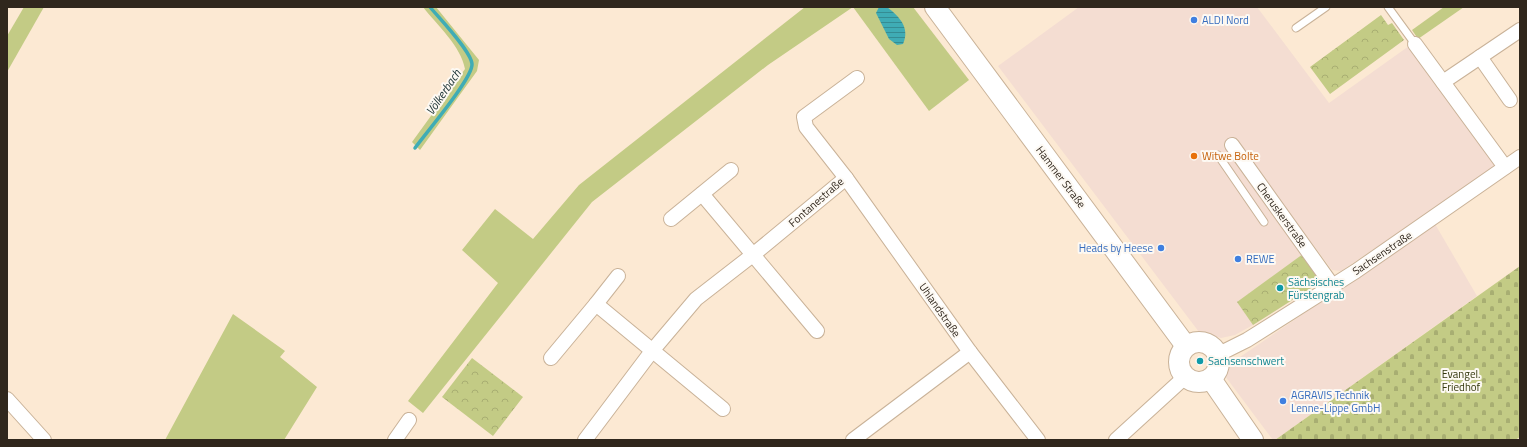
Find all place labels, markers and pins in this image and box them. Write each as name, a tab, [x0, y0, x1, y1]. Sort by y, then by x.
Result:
place label: ALDI Nord	[1202, 12, 1249, 28]
marker: ALDI Nord	[1189, 15, 1199, 25]
place label: Witwe Bolte	[1202, 148, 1259, 164]
marker: Witwe Bolte	[1189, 151, 1199, 161]
place label: Heads by Heese	[1079, 240, 1153, 256]
marker: Heads by Heese	[1156, 243, 1166, 253]
place label: REWE	[1246, 251, 1275, 267]
marker: REWE	[1233, 254, 1243, 264]
place label: Sächsisches Fürstengrab	[1288, 274, 1345, 303]
marker: Sächsisches Fürstengrab	[1275, 283, 1285, 293]
place label: Sachsenschwert	[1208, 353, 1284, 369]
marker: Sachsenschwert	[1195, 356, 1205, 366]
place label: AGRAVIS Technik Lenne-Lippe GmbH	[1291, 387, 1380, 416]
marker: AGRAVIS Technik Lenne-Lippe GmbH	[1278, 396, 1288, 406]

